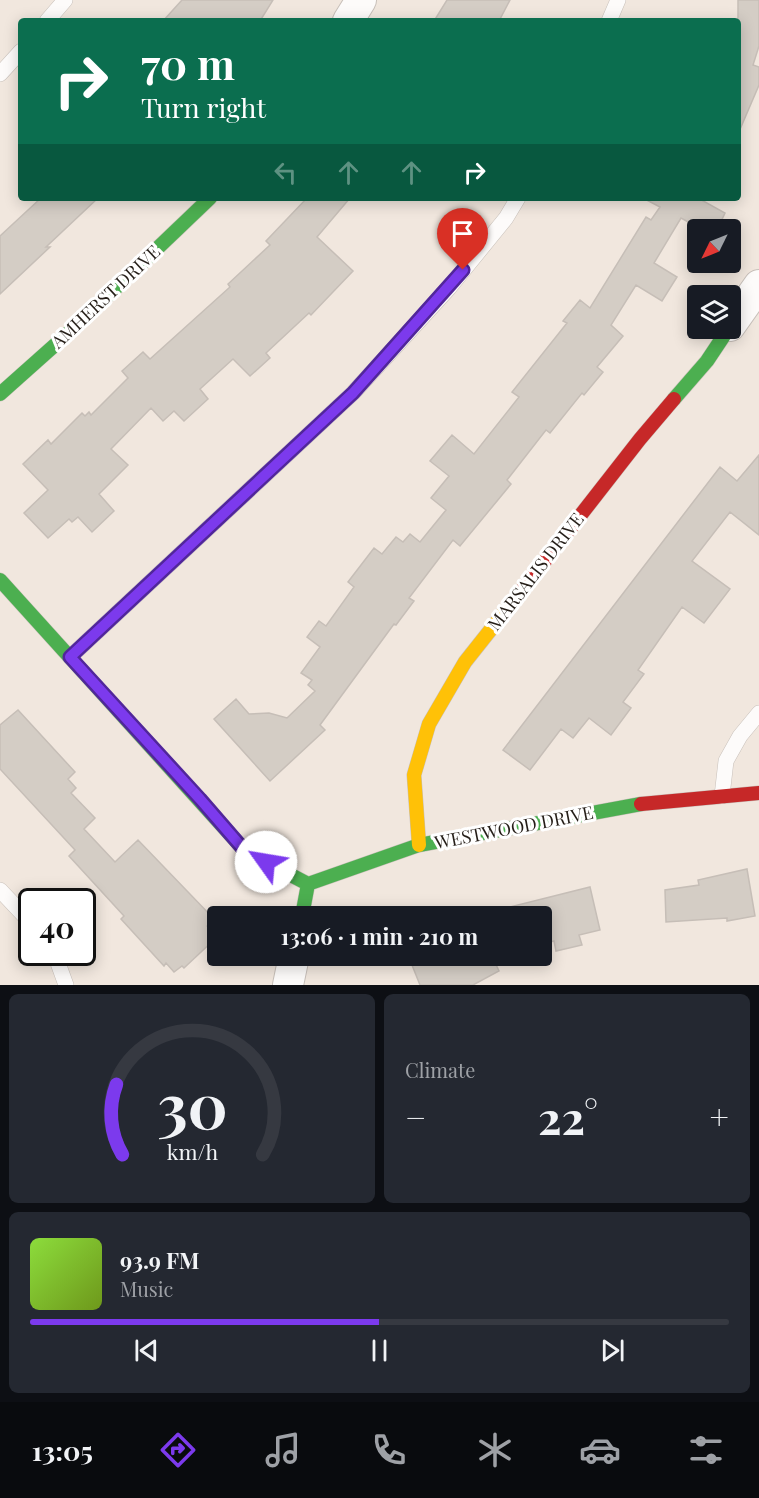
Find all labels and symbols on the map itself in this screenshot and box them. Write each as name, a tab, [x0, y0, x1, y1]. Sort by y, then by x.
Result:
pin	[437, 208, 488, 270]
north arrow	[687, 219, 741, 273]
street label: AMHERST DRIVE	[45, 239, 165, 354]
street label: MARSALIS DRIVE	[482, 508, 589, 635]
street label: WESTWOOD DRIVE	[431, 800, 595, 854]
position arrow	[234, 830, 298, 894]
speed limit sign: 40	[18, 888, 96, 966]

